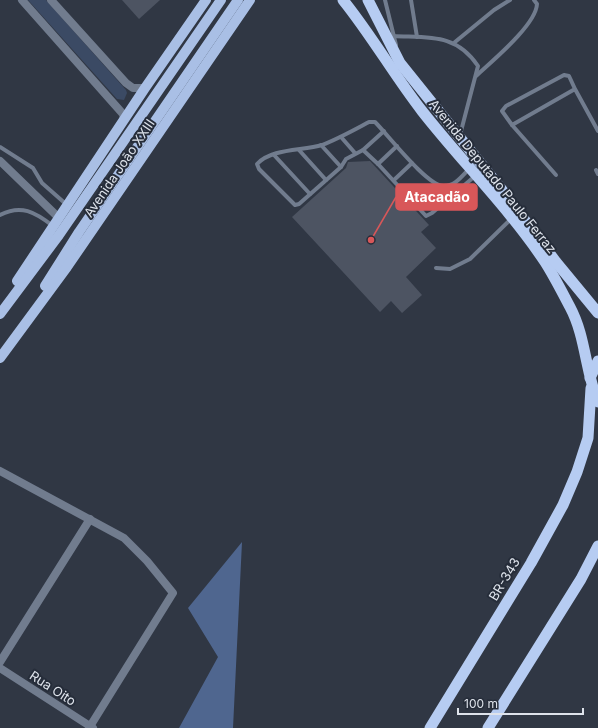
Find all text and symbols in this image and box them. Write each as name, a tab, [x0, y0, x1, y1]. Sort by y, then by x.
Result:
street label: Avenida Deputado Paulo Ferraz	[426, 96, 560, 256]
street label: Avenida João XXIII	[80, 116, 158, 220]
callout: Atacadão	[396, 184, 477, 210]
text: Atacadão	[404, 188, 470, 205]
street label: BR-343	[485, 555, 523, 603]
street label: Rua Oito	[27, 667, 79, 709]
scale bar	[458, 690, 583, 716]
text: 100 m	[464, 696, 498, 711]

